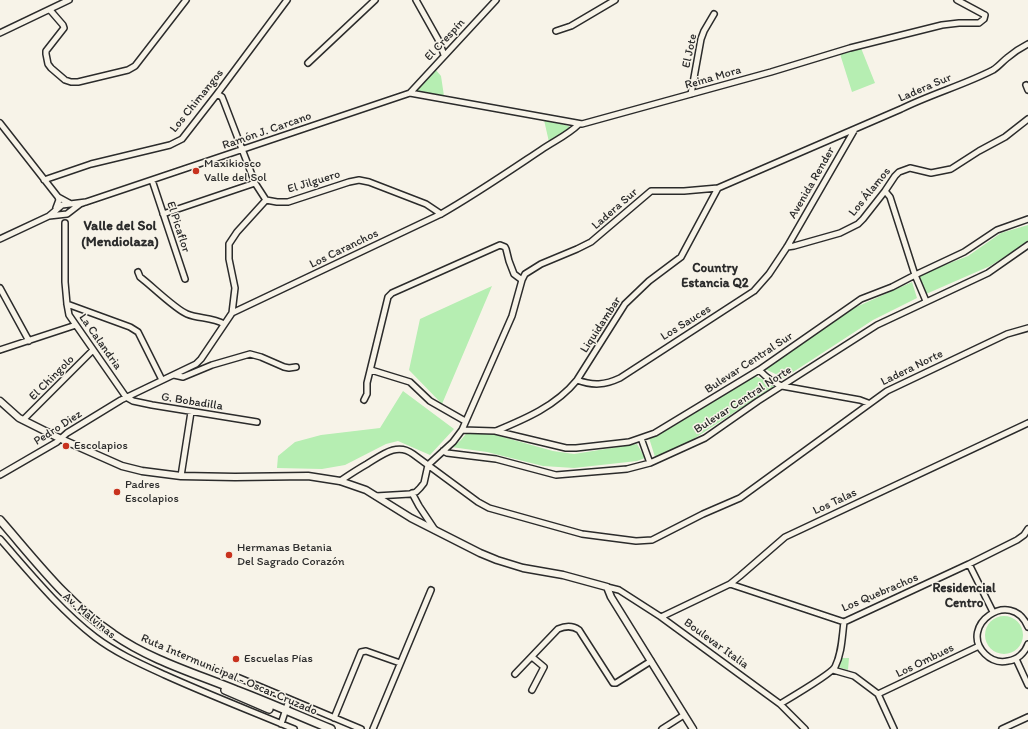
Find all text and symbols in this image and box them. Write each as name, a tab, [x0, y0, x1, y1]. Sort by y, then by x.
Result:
street label: El Crespín	[422, 16, 468, 64]
street label: El Jote	[679, 33, 701, 69]
street label: Reina Mora	[683, 63, 743, 93]
street label: Los Chimangos	[167, 66, 227, 136]
street label: Ladera Sur	[896, 70, 954, 106]
street label: Ramón J. Carcano	[221, 109, 313, 153]
street label: Avenida Render	[786, 145, 838, 221]
place label: Maxikiosco Valle del Sol	[204, 157, 267, 185]
street label: Los Álamos	[846, 165, 894, 219]
marker: Maxikiosco Valle del Sol	[191, 166, 201, 176]
street label: El Jilguero	[286, 167, 342, 197]
street label: Ladera Sur	[589, 185, 641, 233]
street label: El Picaflor	[163, 200, 193, 254]
district label: Valle del Sol (Mendiolaza)	[81, 218, 159, 250]
street label: Los Caranchos	[307, 226, 381, 272]
district label: Country Estancia Q2	[681, 261, 749, 292]
street label: Liquidambar	[577, 294, 625, 356]
street label: Los Sauces	[658, 302, 714, 344]
street label: La Calandria	[75, 311, 125, 373]
street label: Bulevar Central Sur	[702, 329, 796, 397]
street label: Ladera Norte	[879, 347, 945, 389]
street label: El Chingolo	[26, 352, 78, 404]
street label: Bulevar Central Norte	[692, 363, 794, 437]
street label: G. Bobadilla	[160, 390, 224, 414]
street label: Pedro Diez	[31, 407, 85, 449]
place label: Escolapios	[74, 439, 128, 453]
marker: Escolapios	[61, 441, 71, 451]
place label: Padres Escolapios	[125, 478, 179, 506]
street label: Los Talas	[811, 486, 859, 518]
marker: Padres Escolapios	[112, 487, 122, 497]
place label: Hermanas Betania Del Sagrado Corazón	[237, 541, 345, 569]
marker: Hermanas Betania Del Sagrado Corazón	[224, 550, 234, 560]
street label: Los Quebrachos	[840, 570, 920, 616]
district label: Residencial Centro	[932, 581, 996, 612]
street label: Av. Malvinas	[60, 590, 118, 642]
street label: Boulevar Italia	[681, 616, 751, 672]
street label: Ruta Intermunicipal - Oscar Cruzado	[139, 631, 319, 719]
street label: Los Ombues	[894, 641, 956, 681]
place label: Escuelas Pías	[244, 652, 313, 666]
marker: Escuelas Pías	[231, 654, 241, 664]

